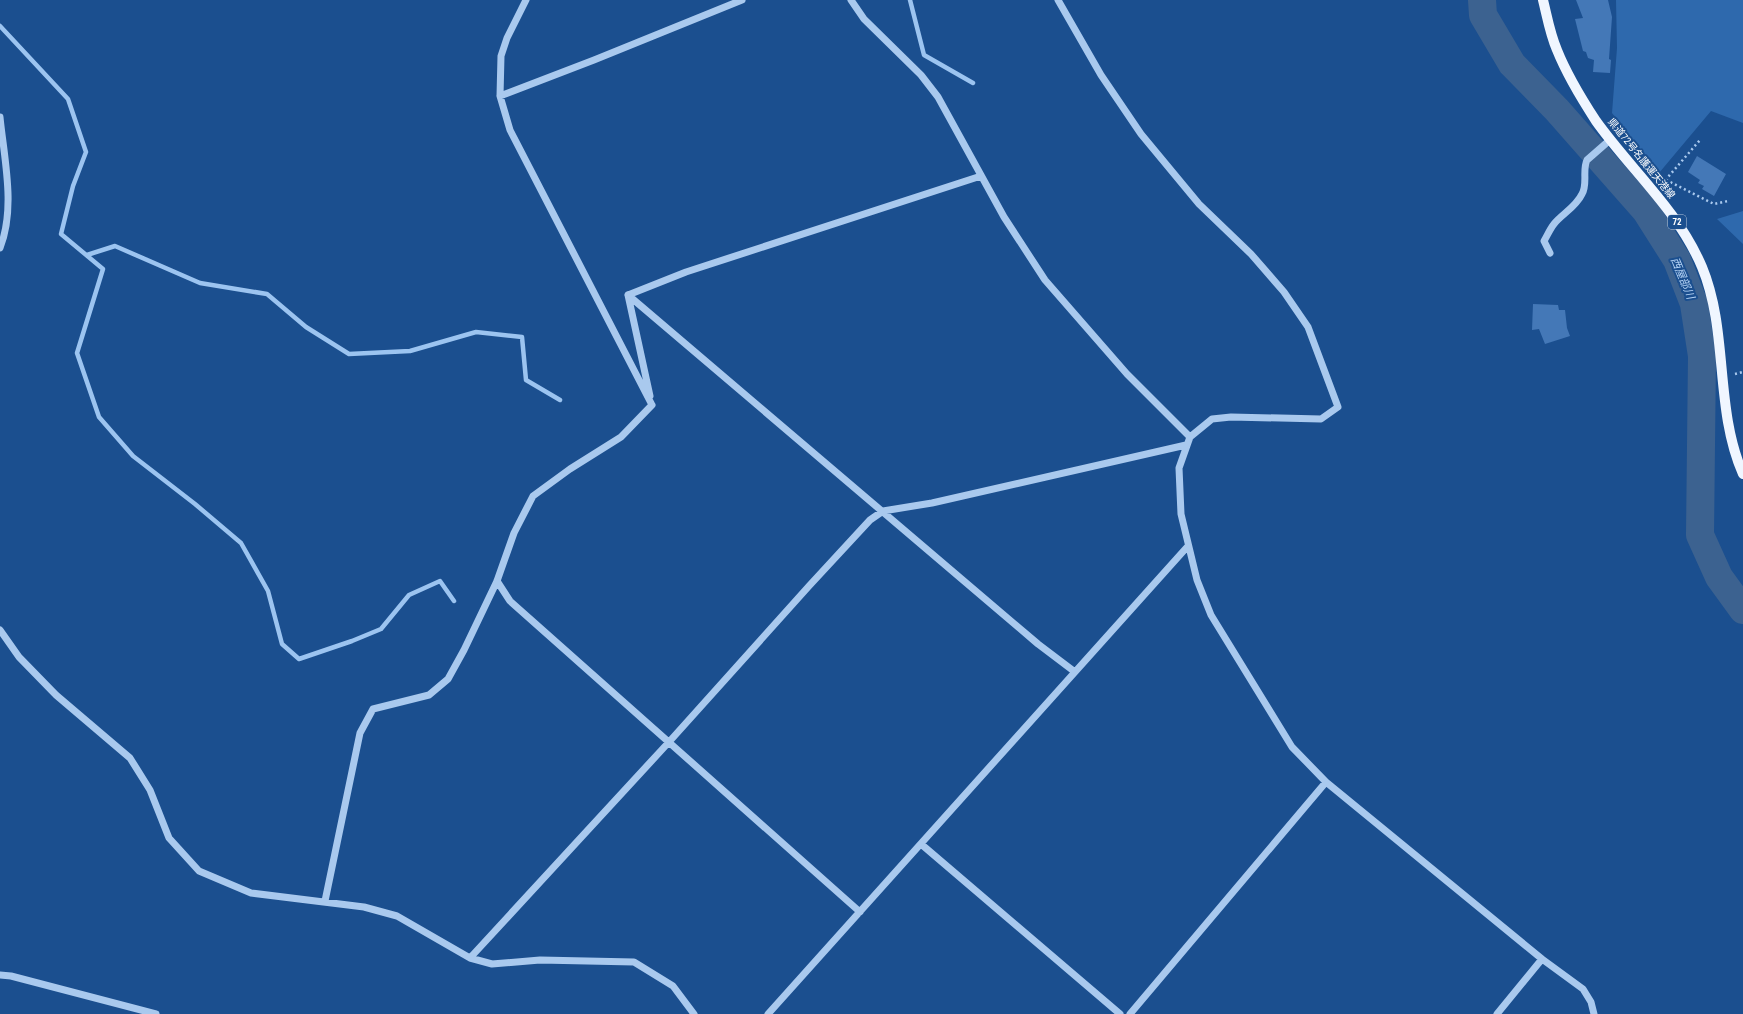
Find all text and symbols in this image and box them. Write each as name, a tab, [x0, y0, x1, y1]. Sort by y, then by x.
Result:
street label: 県道72号名護運天港線	[1606, 116, 1677, 201]
road number: 72	[1668, 215, 1686, 229]
water label: 西屋部川	[1668, 255, 1698, 302]

